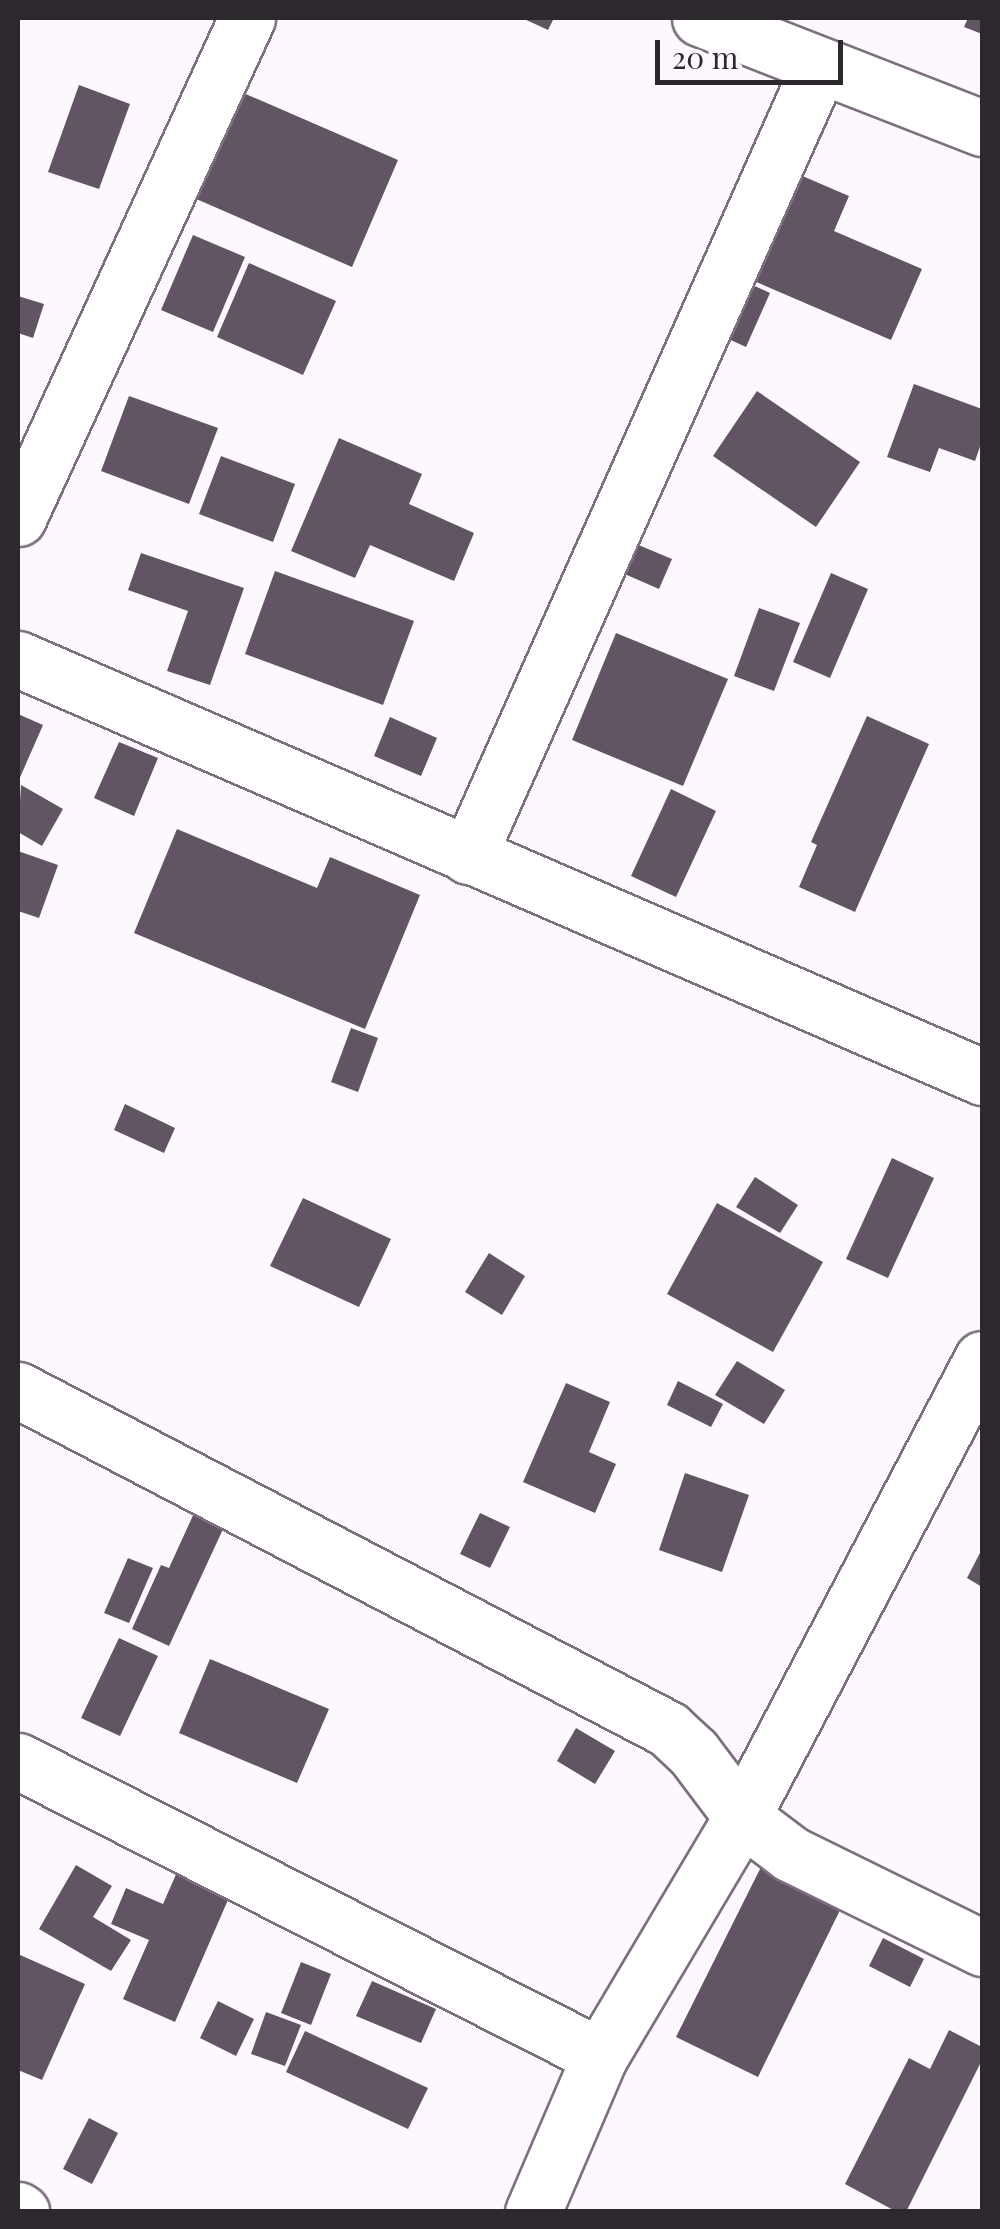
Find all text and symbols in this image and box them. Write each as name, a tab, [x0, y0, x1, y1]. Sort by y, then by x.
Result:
scale bar	[660, 20, 848, 82]
text: 20 m	[672, 37, 738, 77]

